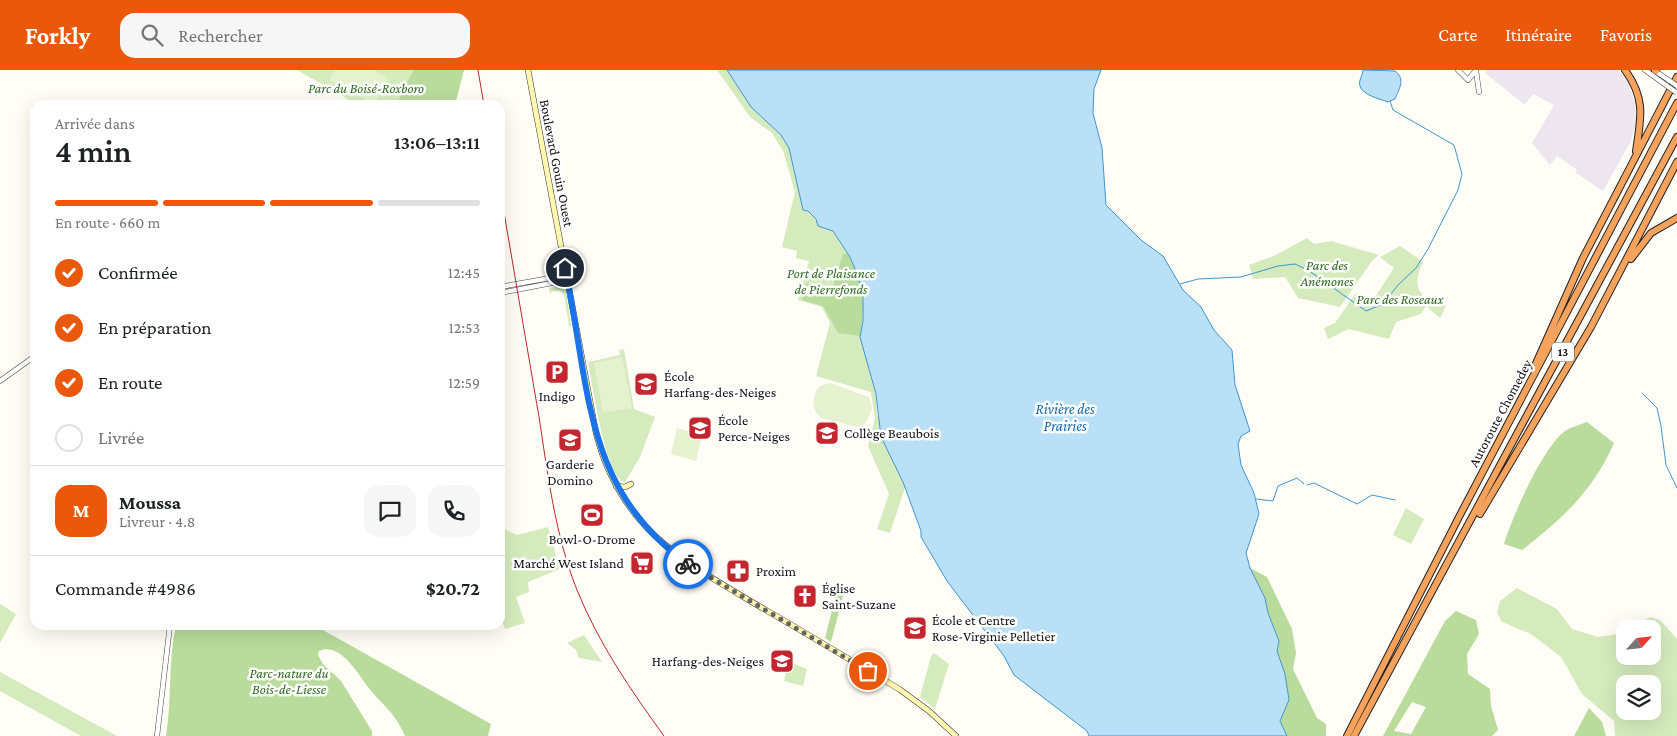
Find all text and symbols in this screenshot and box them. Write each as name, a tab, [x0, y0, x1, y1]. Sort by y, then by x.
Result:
search box	[120, 13, 470, 58]
icon: search	[138, 21, 166, 49]
text: Forkly	[25, 22, 90, 49]
text: Rechercher	[178, 25, 263, 46]
text: Carte	[1438, 25, 1477, 45]
text: Itinéraire	[1505, 25, 1572, 45]
text: Favoris	[1600, 25, 1652, 45]
park label: Parc du Boisé-Roxboro	[308, 80, 424, 96]
street label: Boulevard Gouin Ouest	[537, 98, 577, 228]
text: Arrivée dans	[55, 115, 135, 132]
text: 13:06–13:11	[394, 132, 480, 153]
text: 4 min	[55, 133, 131, 169]
text: En route · 660 m	[55, 214, 160, 231]
pin	[544, 247, 586, 289]
icon: home	[551, 254, 579, 282]
park label: Parc des Anémones	[1299, 257, 1354, 289]
icon: check	[55, 259, 83, 287]
text: Confirmée	[98, 262, 178, 283]
text: 12:45	[448, 264, 480, 281]
park label: Port de Plaisance de Pierrefonds	[787, 265, 876, 297]
park label: Parc des Roseaux	[1356, 291, 1445, 307]
icon: check	[55, 314, 83, 342]
text: En préparation	[98, 317, 212, 338]
text: 12:53	[449, 319, 480, 336]
road number: 13	[1552, 342, 1574, 362]
street label: Autoroute Chomedey	[1465, 356, 1535, 469]
parking icon: Indigo	[544, 359, 570, 385]
place label: École Harfang-des-Neiges	[664, 368, 776, 400]
icon: check	[55, 369, 83, 397]
school or university icon: École Harfang-des-Neiges	[633, 371, 659, 397]
text: En route	[98, 372, 162, 393]
text: 12:59	[448, 374, 480, 391]
place label: Indigo	[539, 388, 575, 404]
water label: Rivière des Prairies	[1035, 401, 1095, 434]
place label: École Perce-Neiges	[718, 412, 790, 444]
school or university icon: École Perce-Neiges	[687, 415, 713, 441]
school or university icon: Collège Beaubois	[814, 420, 840, 446]
place label: Collège Beaubois	[844, 425, 939, 441]
text: Livrée	[98, 427, 144, 448]
school or university icon: Garderie Domino	[557, 427, 583, 453]
place label: Garderie Domino	[546, 456, 594, 488]
button: chat	[364, 485, 416, 537]
button: phone	[428, 485, 480, 537]
text: Moussa	[119, 492, 181, 513]
text: M	[73, 500, 89, 521]
sports icon: Bowl-O-Drome	[579, 502, 605, 528]
text: Livreur · 4.8	[119, 513, 195, 530]
place label: Bowl-O-Drome	[549, 531, 635, 547]
courier	[663, 539, 713, 589]
supermarket icon: Marché West Island	[629, 550, 655, 576]
icon: bike	[674, 550, 702, 578]
place label: Marché West Island	[513, 555, 625, 571]
pharmacy icon: Proxim	[725, 558, 751, 584]
place label: Proxim	[756, 563, 796, 579]
text: Commande #4986	[55, 578, 196, 599]
text: $20.72	[426, 578, 480, 599]
place label: Église Saint-Suzane	[822, 580, 896, 612]
church icon: Église Saint-Suzane	[792, 583, 818, 609]
place label: École et Centre Rose-Virginie Pelletier	[932, 612, 1056, 644]
school or university icon: École et Centre Rose-Virginie Pelletier	[902, 615, 928, 641]
north arrow	[1616, 620, 1661, 665]
map controls	[1616, 620, 1661, 720]
school or university icon: Harfang-des-Neiges	[769, 648, 795, 674]
pin	[847, 650, 889, 692]
place label: Harfang-des-Neiges	[652, 653, 764, 669]
icon: bag	[854, 657, 882, 685]
park label: Parc-nature du Bois-de-Liesse	[250, 665, 328, 697]
button: layers	[1616, 675, 1661, 720]

